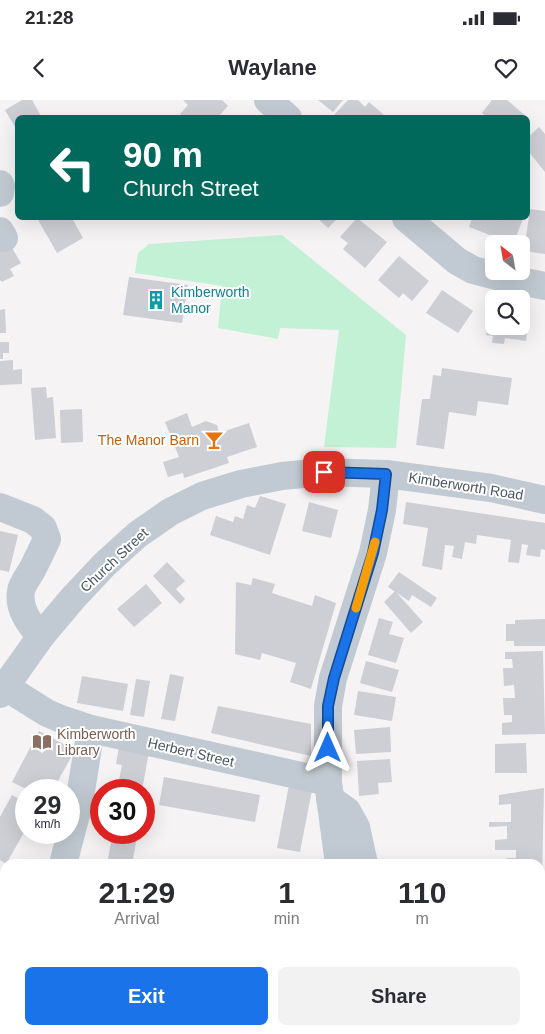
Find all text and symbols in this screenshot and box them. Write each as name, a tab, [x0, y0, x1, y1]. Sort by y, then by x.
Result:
text: 21:28	[25, 7, 74, 28]
icon: back	[25, 54, 53, 82]
icon: heart	[492, 54, 520, 82]
text: Waylane	[228, 55, 317, 80]
icon: left	[40, 135, 105, 200]
text: 90 m	[123, 135, 203, 174]
text: Church Street	[123, 176, 259, 201]
north arrow	[485, 235, 530, 280]
map controls	[485, 235, 530, 335]
place label: Kimberworth Manor	[171, 284, 250, 316]
building icon: Kimberworth Manor	[145, 289, 167, 311]
button: search	[485, 290, 530, 335]
bar icon: The Manor Barn	[203, 429, 225, 451]
place label: The Manor Barn	[98, 432, 199, 448]
pin	[303, 451, 345, 493]
icon: arrive	[310, 458, 338, 486]
street label: Kimberworth Road	[407, 469, 525, 503]
street label: Church Street	[77, 525, 151, 595]
position arrow	[301, 721, 353, 773]
place label: Kimberworth Library	[57, 726, 136, 758]
library icon: Kimberworth Library	[31, 731, 53, 753]
street label: Herbert Street	[146, 734, 236, 770]
speed limit sign: 30	[90, 779, 155, 844]
text: 29	[34, 791, 61, 819]
text: km/h	[34, 817, 61, 831]
text: 21:29	[99, 876, 175, 909]
text: 1	[278, 876, 295, 909]
text: 110	[398, 876, 446, 909]
text: Arrival	[114, 910, 160, 927]
text: min	[274, 910, 300, 927]
text: m	[416, 910, 429, 927]
button: Exit	[25, 967, 268, 1025]
button: Share	[278, 967, 520, 1025]

